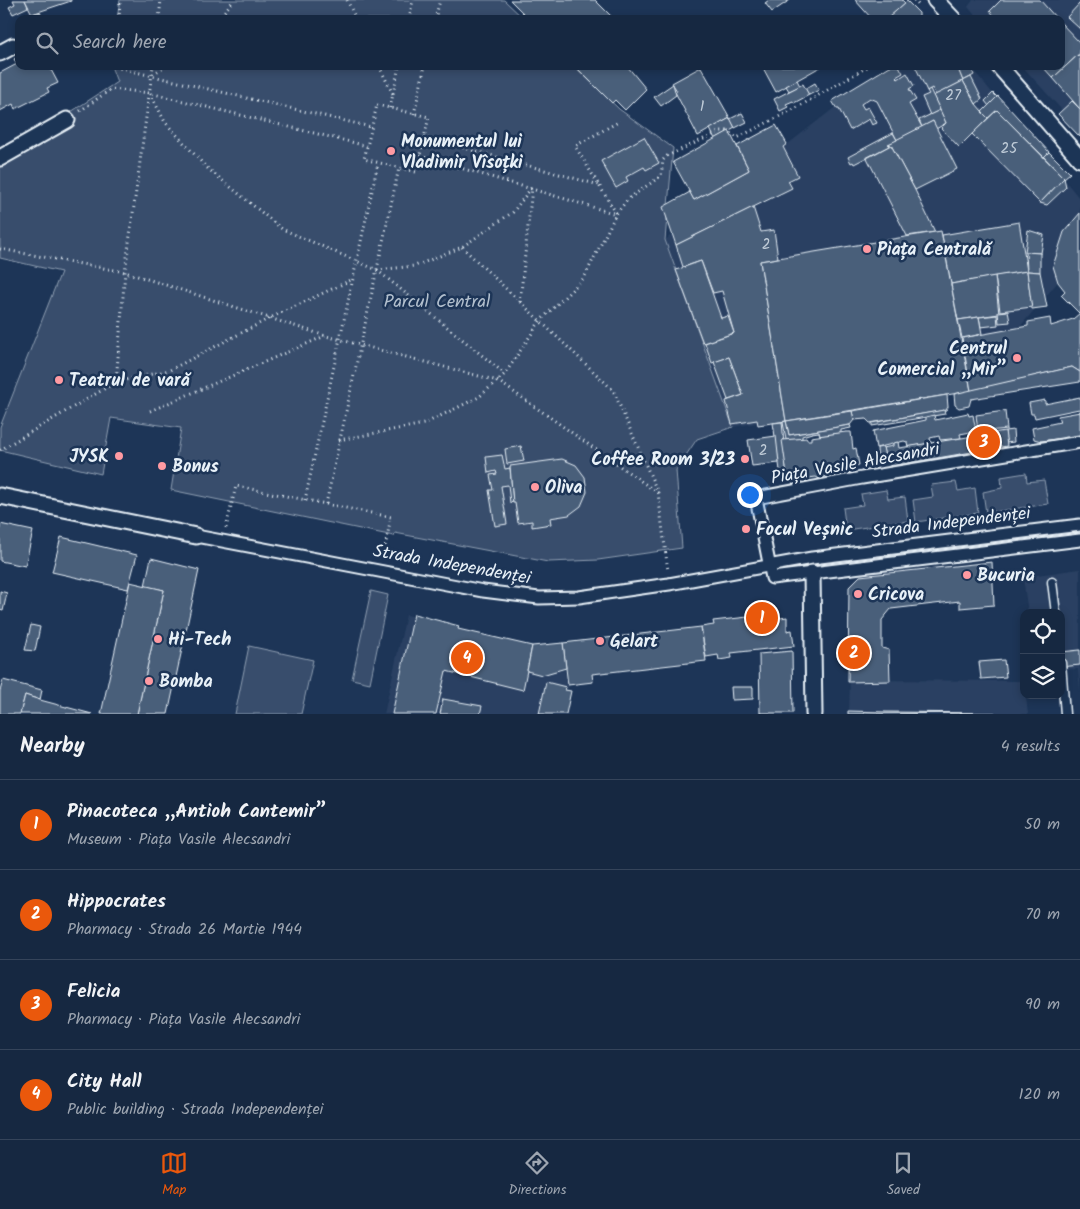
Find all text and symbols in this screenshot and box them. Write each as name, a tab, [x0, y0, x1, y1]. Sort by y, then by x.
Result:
search box	[15, 15, 1065, 70]
text: Search here	[73, 28, 167, 58]
icon: search	[33, 29, 61, 57]
house number: 27	[945, 84, 962, 108]
house number: 1	[700, 95, 705, 119]
place label: Monumentul lui Vladimir Vîsoțki	[401, 128, 523, 178]
house number: 25	[1001, 137, 1018, 161]
marker: Monumentul lui Vladimir Vîsoțki	[385, 145, 397, 157]
house number: 2	[762, 233, 770, 257]
place label: Piața Centrală	[877, 236, 993, 265]
marker: Piața Centrală	[861, 243, 873, 255]
park label: Parcul Central	[384, 288, 491, 317]
place label: Centrul Comercial „Mir”	[878, 335, 1007, 385]
marker: Centrul Comercial „Mir”	[1011, 352, 1023, 364]
place label: Teatrul de vară	[69, 367, 192, 396]
marker: Teatrul de vară	[53, 374, 65, 386]
pin: 3	[968, 423, 1000, 461]
street label: Piața Vasile Alecsandri	[769, 435, 943, 494]
house number: 2	[759, 439, 767, 463]
place label: JYSK	[69, 443, 109, 472]
place label: Coffee Room 3/23	[591, 446, 735, 475]
marker: JYSK	[113, 450, 125, 462]
place label: Bonus	[172, 453, 219, 482]
marker: Coffee Room 3/23	[739, 453, 751, 465]
marker: Bonus	[156, 460, 168, 472]
place label: Oliva	[545, 474, 582, 503]
marker: Oliva	[529, 481, 541, 493]
your location	[737, 482, 763, 508]
street label: Strada Independenței	[870, 499, 1033, 548]
place label: Focul Veșnic	[756, 516, 853, 545]
marker: Focul Veșnic	[740, 523, 752, 535]
street label: Strada Independenței	[371, 537, 534, 594]
place label: Bucuria	[977, 562, 1035, 591]
marker: Bucuria	[961, 569, 973, 581]
place label: Cricova	[868, 581, 924, 610]
marker: Cricova	[852, 588, 864, 600]
pin: 1	[746, 599, 778, 637]
map controls	[1020, 609, 1065, 699]
button: locate	[1020, 609, 1065, 654]
place label: Hi-Tech	[168, 626, 231, 655]
place label: Gelart	[610, 628, 659, 657]
marker: Hi-Tech	[152, 633, 164, 645]
pin: 2	[838, 634, 870, 672]
marker: Gelart	[594, 635, 606, 647]
pin: 4	[451, 639, 483, 677]
button: layers	[1020, 654, 1065, 699]
place label: Bomba	[159, 668, 213, 697]
marker: Bomba	[143, 675, 155, 687]
text: Nearby	[20, 730, 85, 763]
text: 4 results	[1001, 734, 1060, 759]
text: Pinacoteca „Antioh Cantemir”	[67, 797, 327, 827]
text: 1	[34, 812, 38, 837]
text: 50 m	[1024, 812, 1060, 837]
text: Museum · Piața Vasile Alecsandri	[67, 827, 290, 852]
text: Hippocrates	[67, 887, 166, 917]
text: 2	[31, 902, 41, 927]
text: 70 m	[1025, 902, 1060, 927]
text: Pharmacy · Strada 26 Martie 1944	[67, 917, 302, 942]
text: Felicia	[67, 977, 121, 1007]
text: 3	[32, 992, 40, 1017]
text: 90 m	[1025, 992, 1060, 1017]
text: Pharmacy · Piața Vasile Alecsandri	[67, 1007, 300, 1032]
text: City Hall	[67, 1067, 142, 1097]
text: 4	[32, 1082, 40, 1107]
text: 120 m	[1019, 1082, 1060, 1107]
text: Public building · Strada Independenței	[67, 1097, 323, 1122]
tab: Map	[160, 1149, 188, 1201]
tab: Directions	[508, 1149, 566, 1201]
tab: Saved	[887, 1149, 920, 1201]

